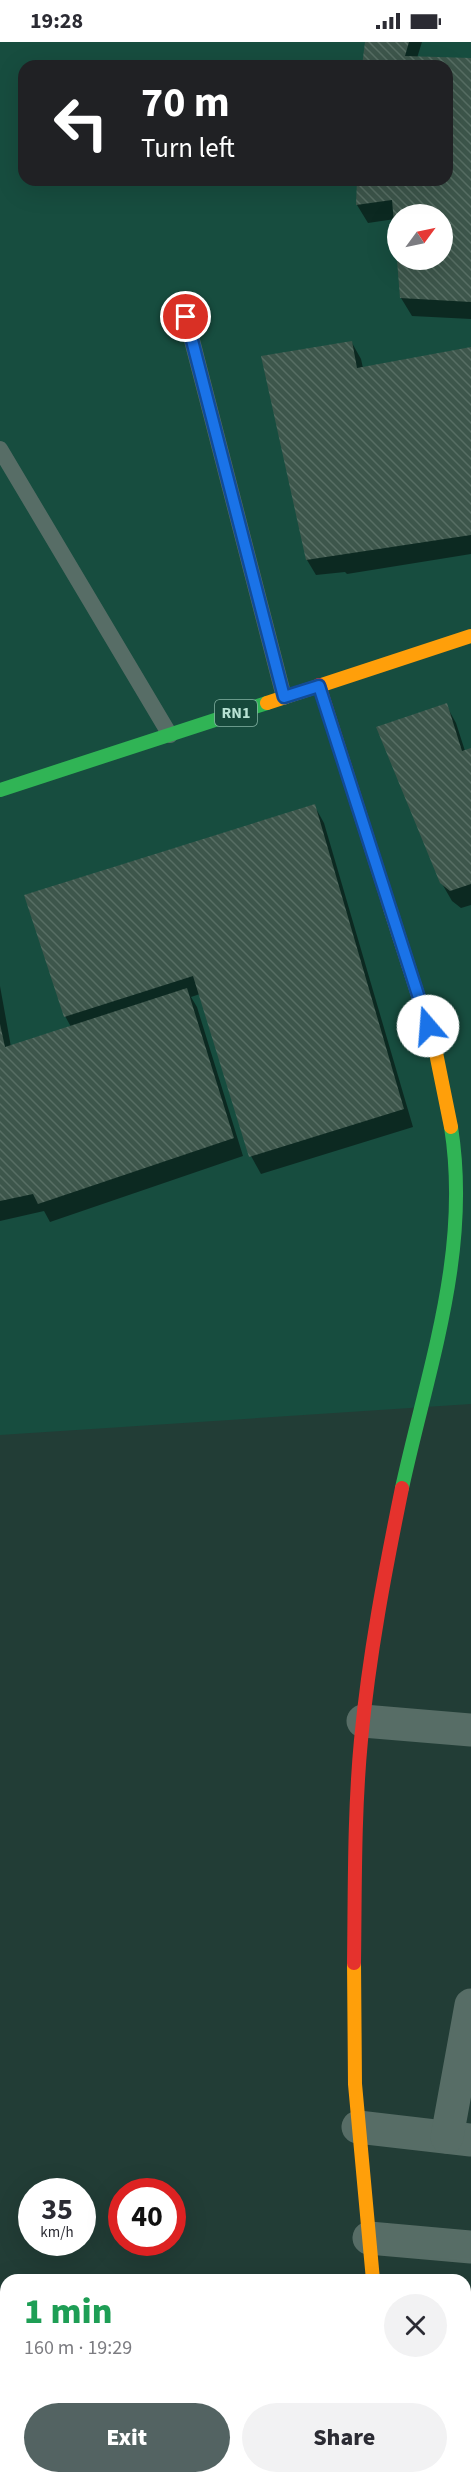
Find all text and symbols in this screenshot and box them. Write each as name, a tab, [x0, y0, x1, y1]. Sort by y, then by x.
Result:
text: 19:28	[30, 5, 83, 37]
text: 70 m	[141, 73, 230, 133]
icon: left	[42, 84, 120, 162]
text: Turn left	[141, 129, 235, 168]
north arrow	[387, 204, 453, 270]
map controls	[387, 204, 453, 270]
pin	[160, 291, 211, 342]
icon: arrive	[169, 300, 202, 333]
road number: RN1	[215, 700, 257, 726]
position arrow	[396, 994, 460, 1058]
speed limit sign: 40	[108, 2178, 186, 2256]
text: 35	[41, 2188, 73, 2231]
text: km/h	[40, 2222, 74, 2243]
text: 1 min	[24, 2286, 112, 2337]
button: close	[384, 2294, 447, 2357]
text: 160 m · 19:29	[24, 2334, 132, 2362]
button: Exit	[24, 2403, 230, 2472]
button: Share	[242, 2403, 447, 2472]

